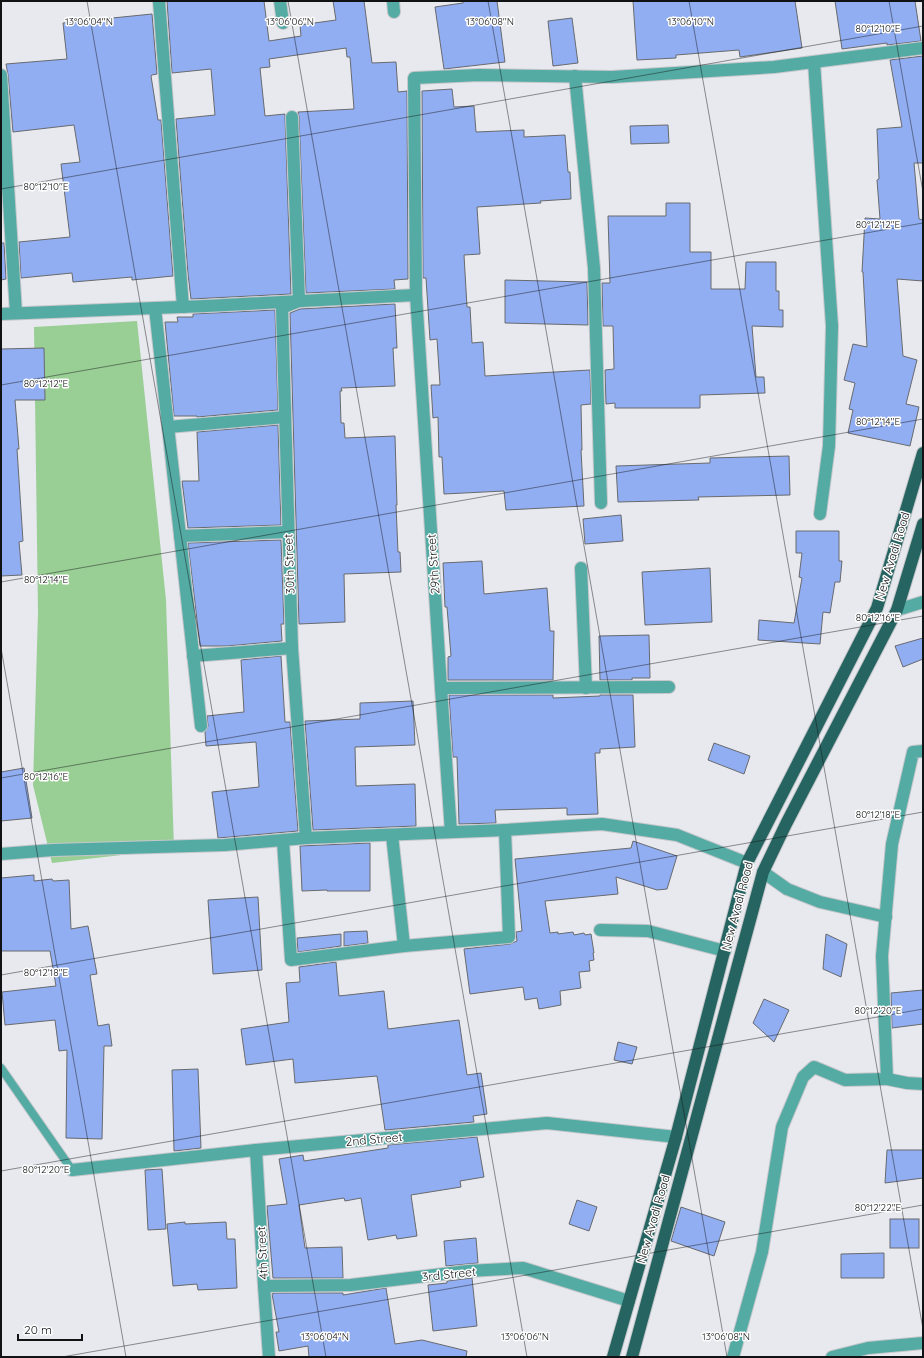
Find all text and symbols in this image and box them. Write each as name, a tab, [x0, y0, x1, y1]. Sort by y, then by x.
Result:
text: 13°06'04"N	[65, 15, 113, 28]
text: 13°06'06"N	[266, 15, 314, 28]
text: 13°06'08"N	[466, 15, 514, 28]
text: 13°06'10"N	[668, 15, 714, 28]
text: 80°12'10"E	[856, 22, 901, 35]
text: 80°12'10"E	[24, 180, 69, 193]
text: 80°12'12"E	[856, 218, 901, 231]
text: 80°12'12"E	[24, 377, 69, 390]
text: 80°12'14"E	[856, 415, 900, 428]
street label: New Avadi Road	[871, 510, 913, 602]
street label: 29th Street	[423, 533, 443, 595]
street label: 30th Street	[280, 534, 298, 594]
text: 80°12'14"E	[24, 573, 68, 586]
text: 80°12'16"E	[856, 611, 901, 624]
text: 80°12'16"E	[24, 770, 69, 783]
text: 80°12'18"E	[856, 808, 901, 821]
street label: New Avadi Road	[718, 860, 756, 952]
text: 80°12'18"E	[24, 966, 69, 979]
text: 80°12'20"E	[855, 1004, 902, 1017]
street label: 2nd Street	[345, 1129, 403, 1149]
text: 80°12'20"E	[23, 1163, 70, 1176]
street label: New Avadi Road	[633, 1173, 673, 1265]
text: 80°12'22"E	[855, 1201, 902, 1214]
street label: 4th Street	[253, 1226, 271, 1280]
street label: 3rd Street	[421, 1264, 477, 1284]
scale bar	[18, 1316, 82, 1342]
text: 20 m	[24, 1322, 52, 1337]
text: 13°06'04"N	[301, 1330, 349, 1343]
text: 13°06'06"N	[501, 1330, 549, 1343]
text: 13°06'08"N	[702, 1330, 750, 1343]

